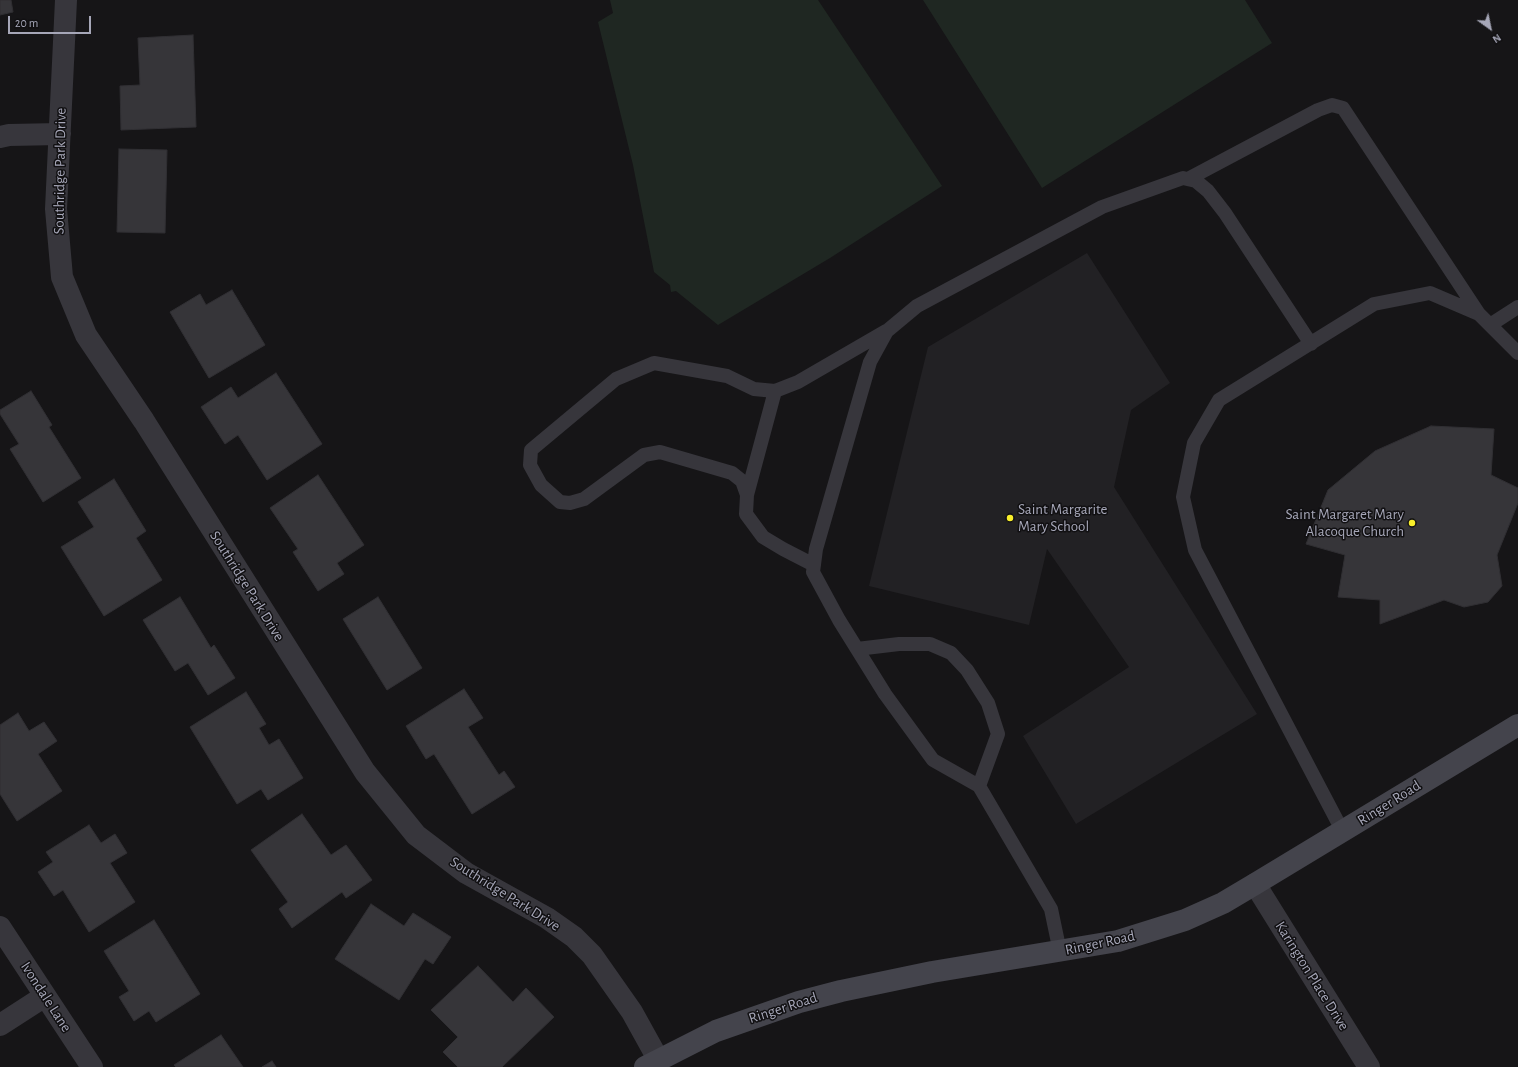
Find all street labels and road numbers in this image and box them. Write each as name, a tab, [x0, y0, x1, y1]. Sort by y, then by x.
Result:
street label: Southridge Park Drive	[50, 107, 70, 235]
street label: Southridge Park Drive	[206, 527, 288, 645]
street label: Ringer Road	[1354, 777, 1424, 829]
street label: Southridge Park Drive	[446, 853, 564, 935]
street label: Karington Place Drive	[1271, 918, 1353, 1034]
street label: Ringer Road	[1063, 927, 1137, 959]
street label: Ivondale Lane	[17, 959, 75, 1035]
street label: Ringer Road	[746, 988, 820, 1028]

